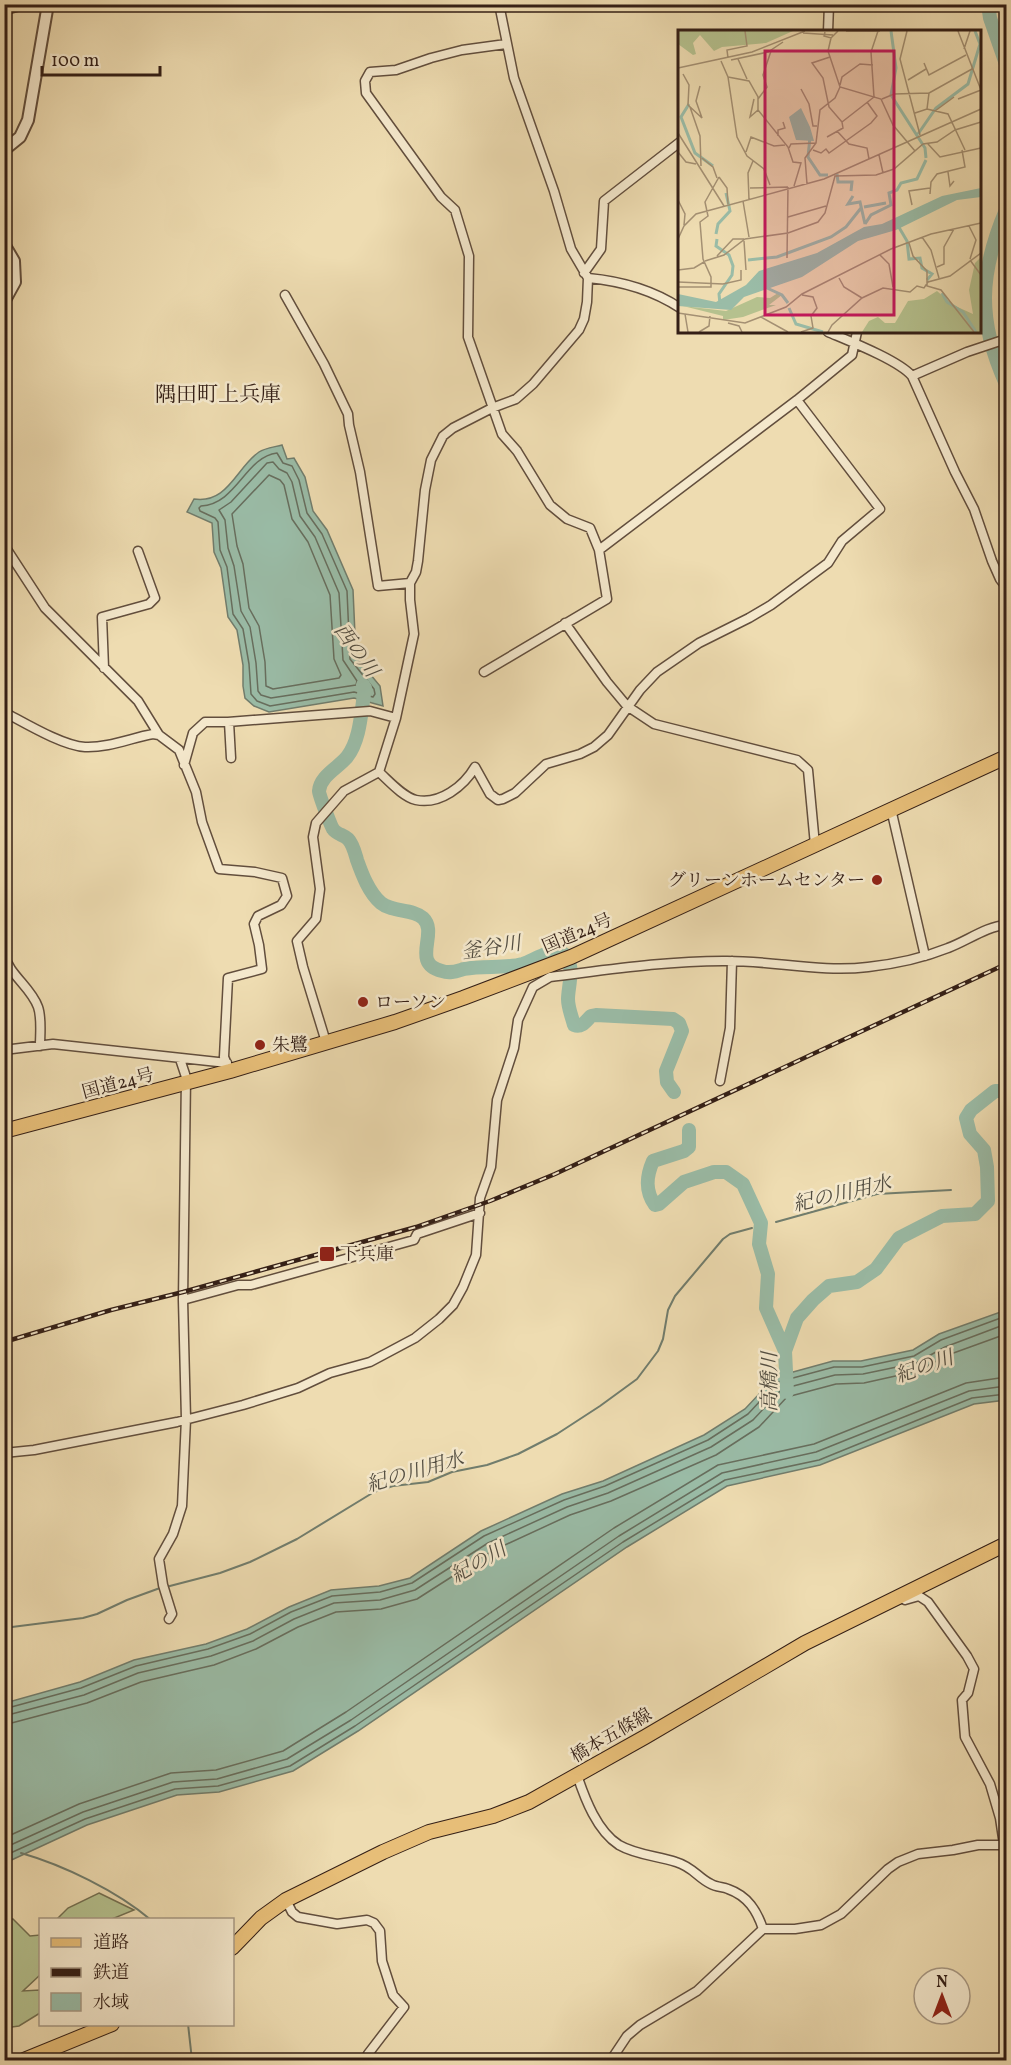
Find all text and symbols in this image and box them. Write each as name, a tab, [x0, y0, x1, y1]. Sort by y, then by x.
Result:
inset map	[678, 30, 981, 333]
scale bar	[42, 39, 160, 77]
text: 100 m	[51, 49, 100, 74]
district label: 隅田町上兵庫	[155, 381, 281, 410]
water label: 西の川	[326, 619, 386, 685]
place label: グリーンホームセンター	[668, 869, 865, 894]
marker: グリーンホームセンター	[870, 873, 884, 887]
street label: 国道24号	[539, 908, 616, 960]
water label: 釜谷川	[459, 930, 525, 967]
place label: ローソン	[375, 991, 446, 1016]
marker: ローソン	[356, 995, 370, 1009]
place label: 朱鷺	[272, 1034, 308, 1059]
marker: 朱鷺	[253, 1038, 267, 1052]
street label: 国道24号	[79, 1063, 157, 1106]
water label: 紀の川用水	[791, 1170, 896, 1220]
place label: 下兵庫	[340, 1243, 394, 1268]
marker: 下兵庫	[318, 1245, 336, 1263]
water label: 紀の川	[892, 1344, 959, 1391]
water label: 高橋川	[757, 1350, 785, 1412]
water label: 紀の川用水	[364, 1445, 469, 1500]
water label: 紀の川	[446, 1536, 514, 1591]
street label: 橋本五條線	[567, 1703, 657, 1770]
legend	[39, 1918, 234, 2026]
text: 道路	[93, 1931, 129, 1956]
text: 鉄道	[93, 1961, 129, 1986]
north arrow	[912, 1966, 972, 2026]
text: N	[936, 1972, 948, 1994]
text: 水域	[93, 1991, 129, 2016]

